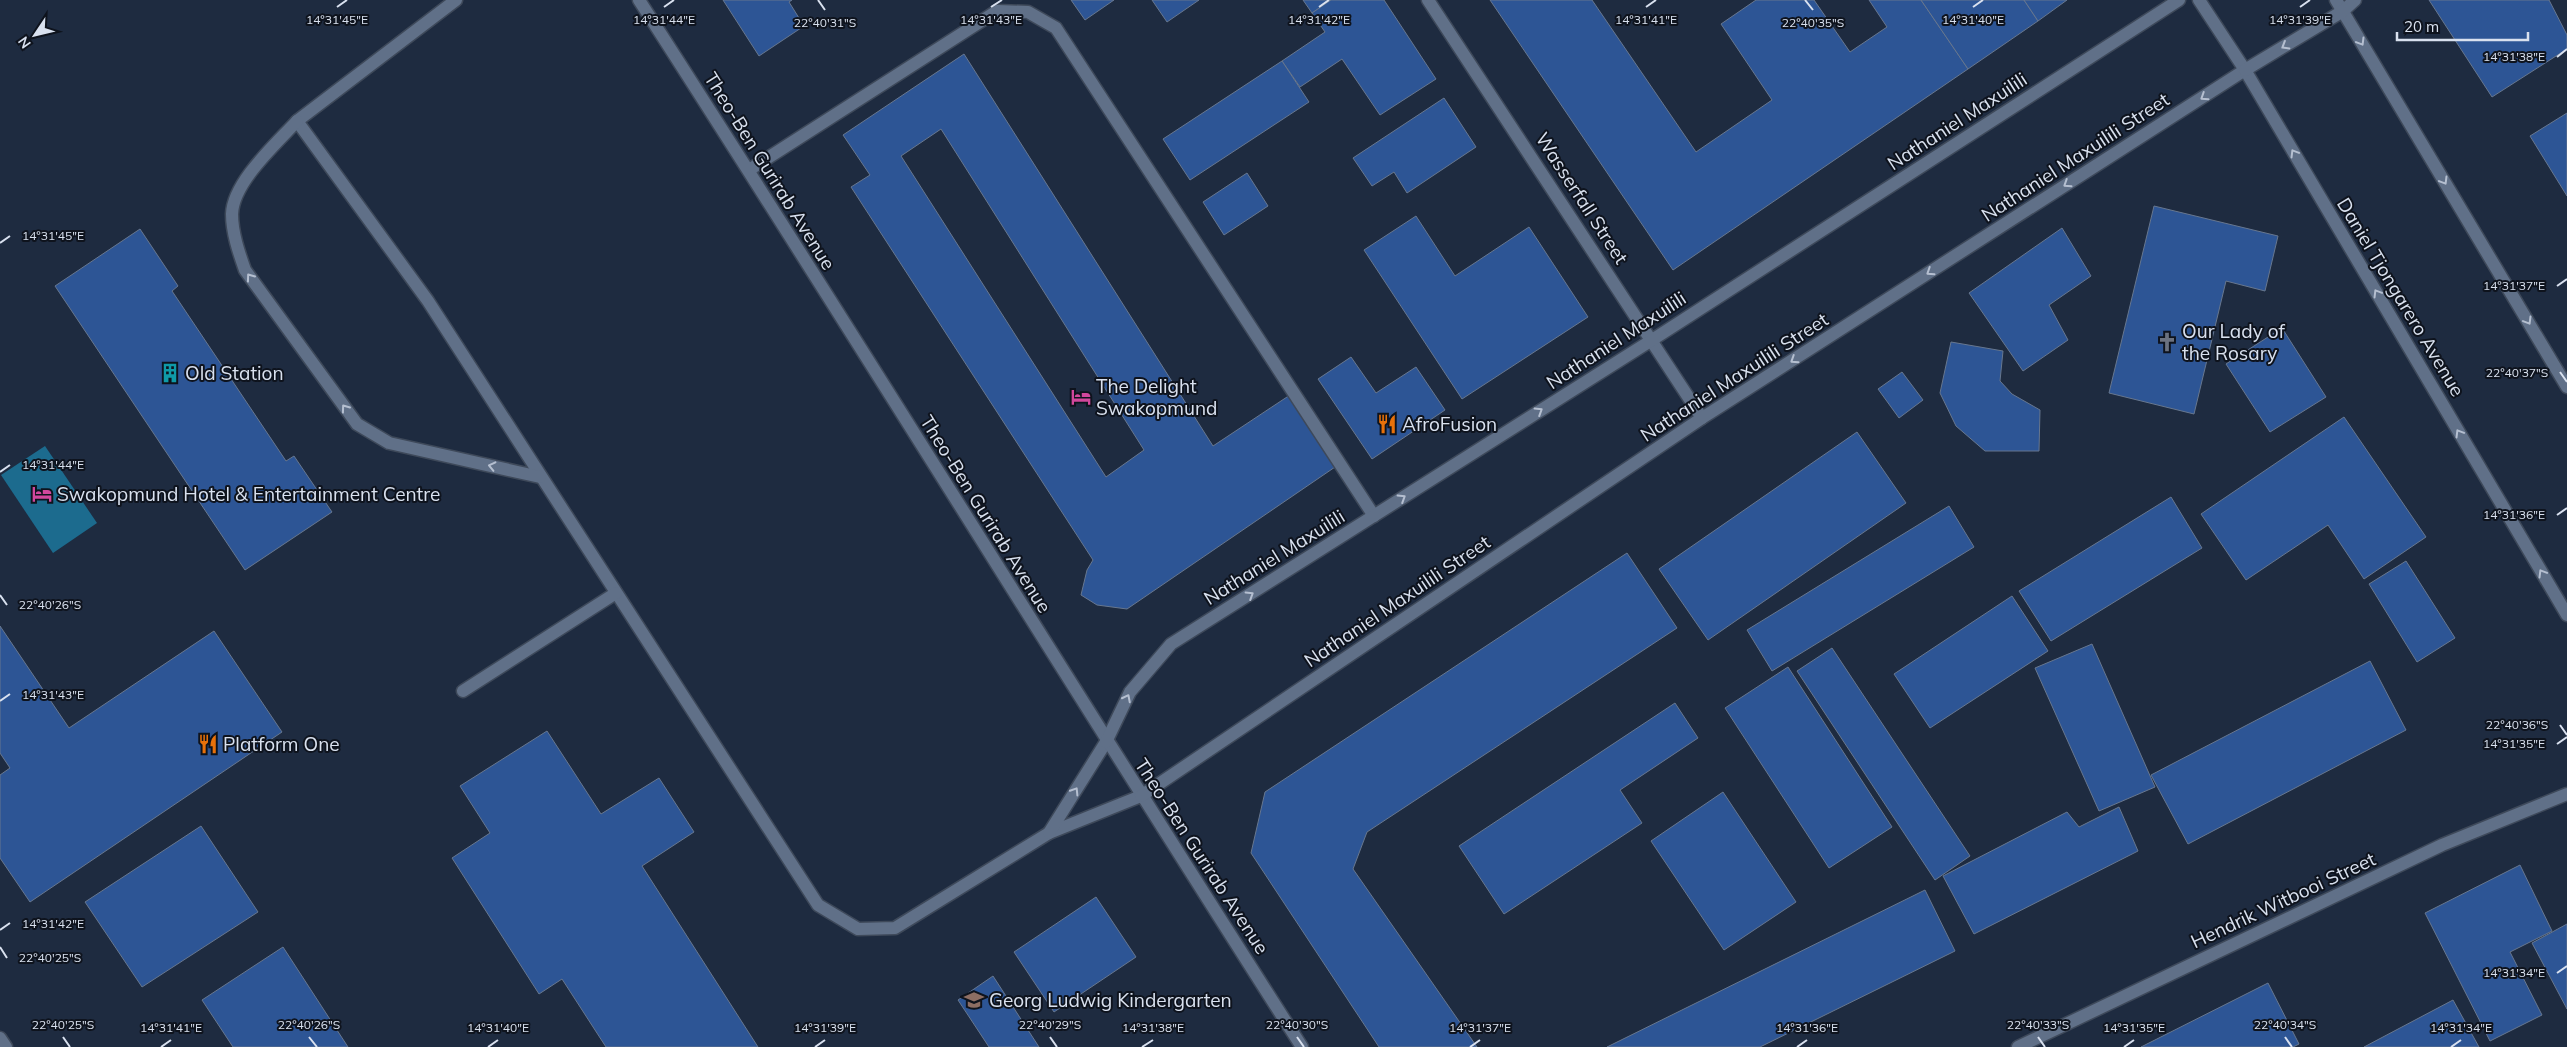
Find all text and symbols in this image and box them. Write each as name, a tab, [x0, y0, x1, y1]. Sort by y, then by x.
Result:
north arrow	[10, 10, 60, 60]
scale bar	[2397, 10, 2528, 42]
text: 14°31'45"E	[306, 12, 368, 27]
text: 14°31'44"E	[633, 12, 695, 27]
text: 14°31'43"E	[960, 12, 1022, 27]
text: 14°31'42"E	[1288, 12, 1350, 27]
text: 14°31'41"E	[1615, 12, 1677, 27]
text: 14°31'40"E	[1942, 12, 2004, 27]
text: 14°31'39"E	[2269, 12, 2331, 27]
text: 22°40'31"S	[794, 15, 856, 30]
text: 22°40'35"S	[1782, 15, 1844, 30]
text: 20 m	[2404, 17, 2439, 36]
text: N	[14, 33, 35, 52]
one-way arrow	[2355, 36, 2365, 45]
one-way arrow	[2282, 40, 2291, 49]
text: 14°31'38"E	[2483, 49, 2545, 64]
street label: Nathaniel Maxuilili	[1883, 67, 2031, 175]
street label: Theo-Ben Gurirab Avenue	[699, 68, 841, 274]
street label: Nathaniel Maxuilili Street	[1977, 87, 2174, 227]
one-way arrow	[2200, 90, 2209, 100]
street label: Wasserfall Street	[1530, 128, 1634, 269]
one-way arrow	[2291, 150, 2301, 159]
one-way arrow	[2438, 176, 2448, 185]
one-way arrow	[2064, 178, 2073, 188]
street label: Daniel Tjongarero Avenue	[2332, 193, 2470, 401]
text: 14°31'45"E	[22, 228, 84, 243]
one-way arrow	[1927, 266, 1936, 275]
one-way arrow	[247, 273, 256, 283]
text: 14°31'37"E	[2483, 278, 2545, 293]
street label: Nathaniel Maxuilili	[1542, 286, 1690, 394]
one-way arrow	[2373, 290, 2383, 299]
street label: Nathaniel Maxuilili Street	[1636, 307, 1833, 447]
one-way arrow	[2521, 315, 2531, 324]
place label: Our Lady of the Rosary	[2182, 319, 2285, 365]
church icon: Our Lady of the Rosary	[2156, 331, 2178, 353]
one-way arrow	[1790, 354, 1799, 363]
place label: Old Station	[185, 361, 284, 385]
building icon: Old Station	[159, 362, 181, 384]
text: 22°40'37"S	[2486, 365, 2548, 380]
place label: The Delight Swakopmund	[1096, 374, 1217, 420]
hotel icon: The Delight Swakopmund	[1070, 386, 1092, 408]
one-way arrow	[343, 405, 351, 414]
one-way arrow	[1534, 408, 1543, 418]
street label: Theo-Ben Gurirab Avenue	[915, 411, 1057, 617]
place label: AfroFusion	[1402, 412, 1497, 436]
restaurant icon: AfroFusion	[1376, 413, 1398, 435]
one-way arrow	[2456, 430, 2466, 439]
text: 14°31'44"E	[22, 457, 84, 472]
one-way arrow	[488, 461, 497, 472]
place label: Swakopmund Hotel & Entertainment Centre	[57, 482, 440, 506]
hotel icon: Swakopmund Hotel & Entertainment Centre	[31, 483, 53, 505]
one-way arrow	[1397, 495, 1406, 505]
street label: Nathaniel Maxuilili	[1199, 504, 1349, 610]
text: 14°31'36"E	[2483, 507, 2545, 522]
street label: Nathaniel Maxuilili Street	[1299, 530, 1495, 672]
one-way arrow	[2539, 569, 2549, 578]
one-way arrow	[1245, 591, 1254, 601]
text: 22°40'26"S	[19, 597, 81, 612]
text: 14°31'43"E	[22, 687, 84, 702]
one-way arrow	[1121, 694, 1131, 703]
text: 22°40'36"S	[2486, 717, 2548, 732]
place label: Platform One	[223, 732, 340, 756]
restaurant icon: Platform One	[197, 733, 219, 755]
text: 14°31'35"E	[2483, 736, 2545, 751]
street label: Theo-Ben Gurirab Avenue	[1130, 754, 1274, 958]
one-way arrow	[1069, 788, 1078, 797]
street label: Hendrik Witbooi Street	[2187, 847, 2379, 953]
text: 14°31'42"E	[22, 916, 84, 931]
text: 22°40'25"S	[19, 950, 81, 965]
text: 14°31'34"E	[2483, 965, 2545, 980]
place label: Georg Ludwig Kindergarten	[989, 988, 1232, 1012]
school or university icon: Georg Ludwig Kindergarten	[963, 989, 985, 1011]
text: 22°40'25"S	[32, 1017, 94, 1032]
text: 22°40'26"S	[278, 1017, 340, 1032]
text: 22°40'29"S	[1019, 1017, 1081, 1032]
text: 22°40'30"S	[1266, 1017, 1328, 1032]
text: 22°40'33"S	[2007, 1017, 2069, 1032]
text: 22°40'34"S	[2254, 1017, 2316, 1032]
text: 14°31'41"E	[140, 1020, 202, 1035]
text: 14°31'40"E	[467, 1020, 529, 1035]
text: 14°31'39"E	[794, 1020, 856, 1035]
text: 14°31'38"E	[1122, 1020, 1184, 1035]
text: 14°31'37"E	[1449, 1020, 1511, 1035]
text: 14°31'36"E	[1776, 1020, 1838, 1035]
text: 14°31'35"E	[2103, 1020, 2165, 1035]
text: 14°31'34"E	[2430, 1020, 2492, 1035]

